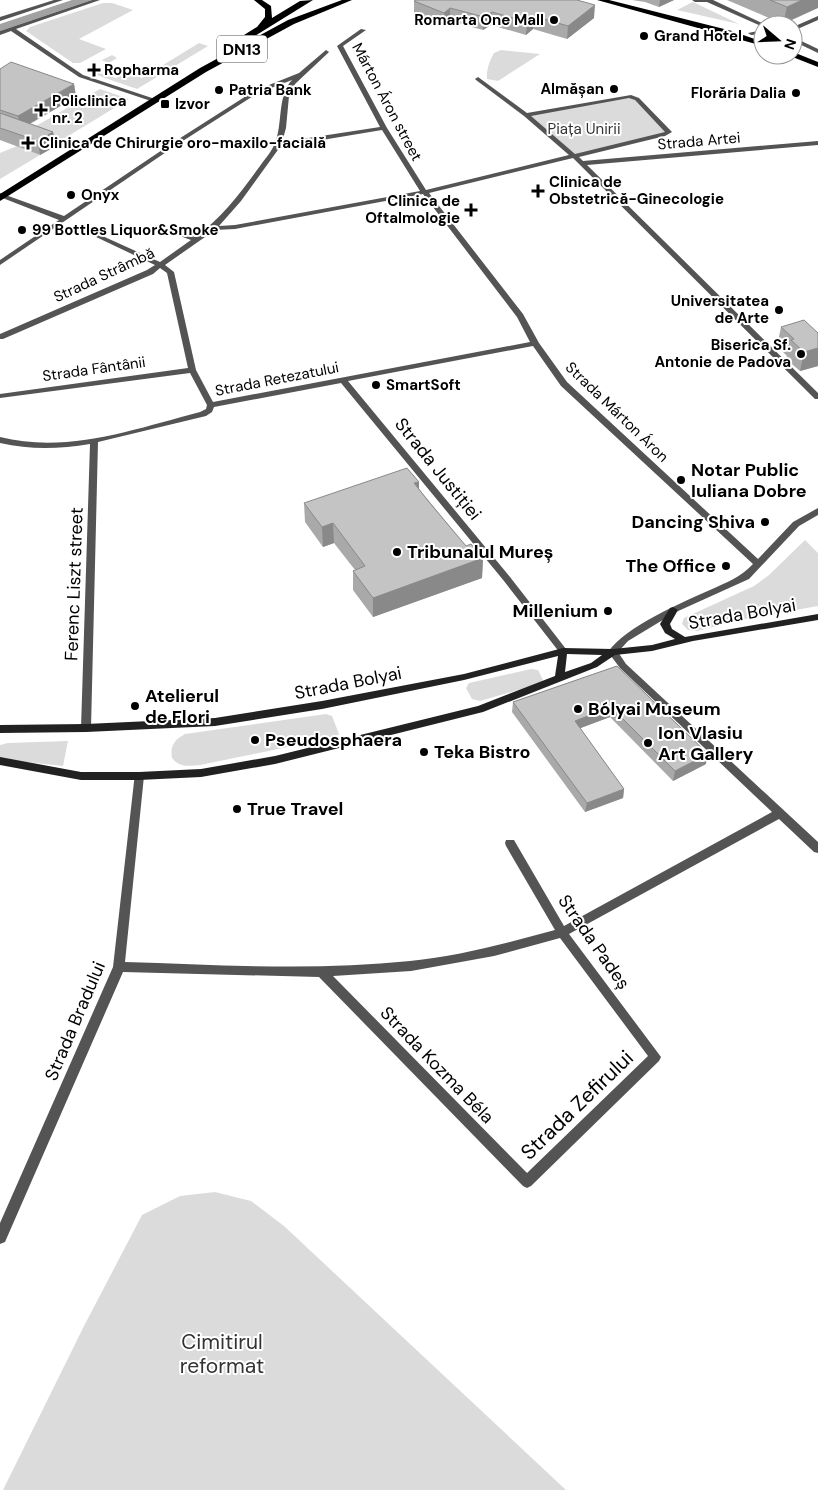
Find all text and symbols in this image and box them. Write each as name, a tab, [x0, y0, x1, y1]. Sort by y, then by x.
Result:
place label: Romarta One Mall	[414, 10, 544, 30]
marker: Romarta One Mall	[548, 14, 560, 26]
north arrow	[753, 15, 803, 65]
place label: Grand Hotel	[654, 26, 742, 46]
marker: Grand Hotel	[638, 30, 650, 42]
road number: DN13	[217, 36, 267, 62]
text: N	[780, 36, 800, 52]
street label: Márton Áron street	[347, 39, 427, 165]
place label: Ropharma	[104, 60, 179, 80]
marker: Ropharma	[88, 64, 100, 76]
place label: Almășan	[540, 79, 604, 99]
place label: Patria Bank	[229, 80, 312, 100]
marker: Almășan	[608, 83, 620, 95]
place label: Florăria Dalia	[691, 83, 786, 103]
marker: Patria Bank	[213, 84, 225, 96]
marker: Florăria Dalia	[790, 87, 802, 99]
place label: Policlinica nr. 2	[52, 91, 127, 128]
place label: Izvor	[175, 94, 210, 114]
marker: Izvor	[159, 98, 171, 110]
marker: Policlinica nr. 2	[34, 103, 48, 117]
park label: Piața Unirii	[547, 119, 621, 139]
street label: Strada Artei	[657, 127, 741, 155]
place label: Clinica de Chirurgie oro-maxilo-facială	[39, 133, 326, 153]
marker: Clinica de Chirurgie oro-maxilo-facială	[21, 136, 35, 150]
place label: Clinica de Obstetrică-Ginecologie	[549, 172, 724, 209]
marker: Clinica de Obstetrică-Ginecologie	[531, 184, 545, 198]
place label: Onyx	[81, 185, 120, 205]
marker: Onyx	[65, 189, 77, 201]
place label: Clinica de Oftalmologie	[365, 191, 460, 228]
marker: Clinica de Oftalmologie	[464, 203, 478, 217]
place label: 99 Bottles Liquor&Smoke	[32, 220, 218, 240]
marker: 99 Bottles Liquor&Smoke	[16, 224, 28, 236]
street label: Strada Strâmbă	[50, 243, 158, 307]
place label: Universitatea de Arte	[671, 291, 769, 328]
marker: Universitatea de Arte	[773, 304, 785, 316]
place label: Biserica Sf. Antonie de Padova	[654, 335, 791, 372]
marker: Biserica Sf. Antonie de Padova	[795, 348, 807, 360]
street label: Strada Fântânii	[41, 352, 147, 386]
street label: Strada Retezatului	[213, 357, 341, 401]
street label: Strada Márton Áron	[561, 358, 673, 466]
place label: SmartSoft	[386, 375, 461, 395]
marker: SmartSoft	[370, 379, 382, 391]
street label: Strada Justiției	[389, 413, 487, 525]
place label: Notar Public Iuliana Dobre	[691, 458, 807, 503]
marker: Notar Public Iuliana Dobre	[675, 474, 687, 486]
street label: Ferenc Liszt street	[59, 507, 89, 661]
place label: Dancing Shiva	[632, 510, 755, 534]
marker: Dancing Shiva	[759, 516, 771, 528]
place label: Tribunalul Mureș	[407, 540, 553, 564]
marker: Tribunalul Mureș	[391, 546, 403, 558]
place label: The Office	[626, 554, 716, 578]
marker: The Office	[720, 560, 732, 572]
street label: Strada Bolyai	[686, 593, 798, 635]
place label: Millenium	[513, 599, 598, 623]
marker: Millenium	[602, 605, 614, 617]
street label: Strada Bolyai	[292, 661, 404, 705]
place label: Atelierul de Flori	[145, 684, 219, 729]
place label: Bólyai Museum	[588, 697, 721, 721]
marker: Atelierul de Flori	[129, 700, 141, 712]
marker: Bólyai Museum	[572, 703, 584, 715]
place label: Ion Vlasiu Art Gallery	[658, 721, 754, 766]
place label: Pseudosphaera	[265, 728, 402, 752]
marker: Pseudosphaera	[249, 734, 261, 746]
marker: Ion Vlasiu Art Gallery	[642, 737, 654, 749]
place label: Teka Bistro	[434, 740, 531, 764]
marker: Teka Bistro	[418, 746, 430, 758]
place label: True Travel	[247, 797, 343, 821]
marker: True Travel	[231, 803, 243, 815]
street label: Strada Padeș	[553, 890, 635, 994]
street label: Strada Bradului	[39, 958, 111, 1084]
street label: Strada Kozma Béla	[375, 1001, 499, 1129]
street label: Strada Zefirului	[515, 1044, 639, 1166]
park label: Cimitirul reformat	[180, 1328, 264, 1380]

